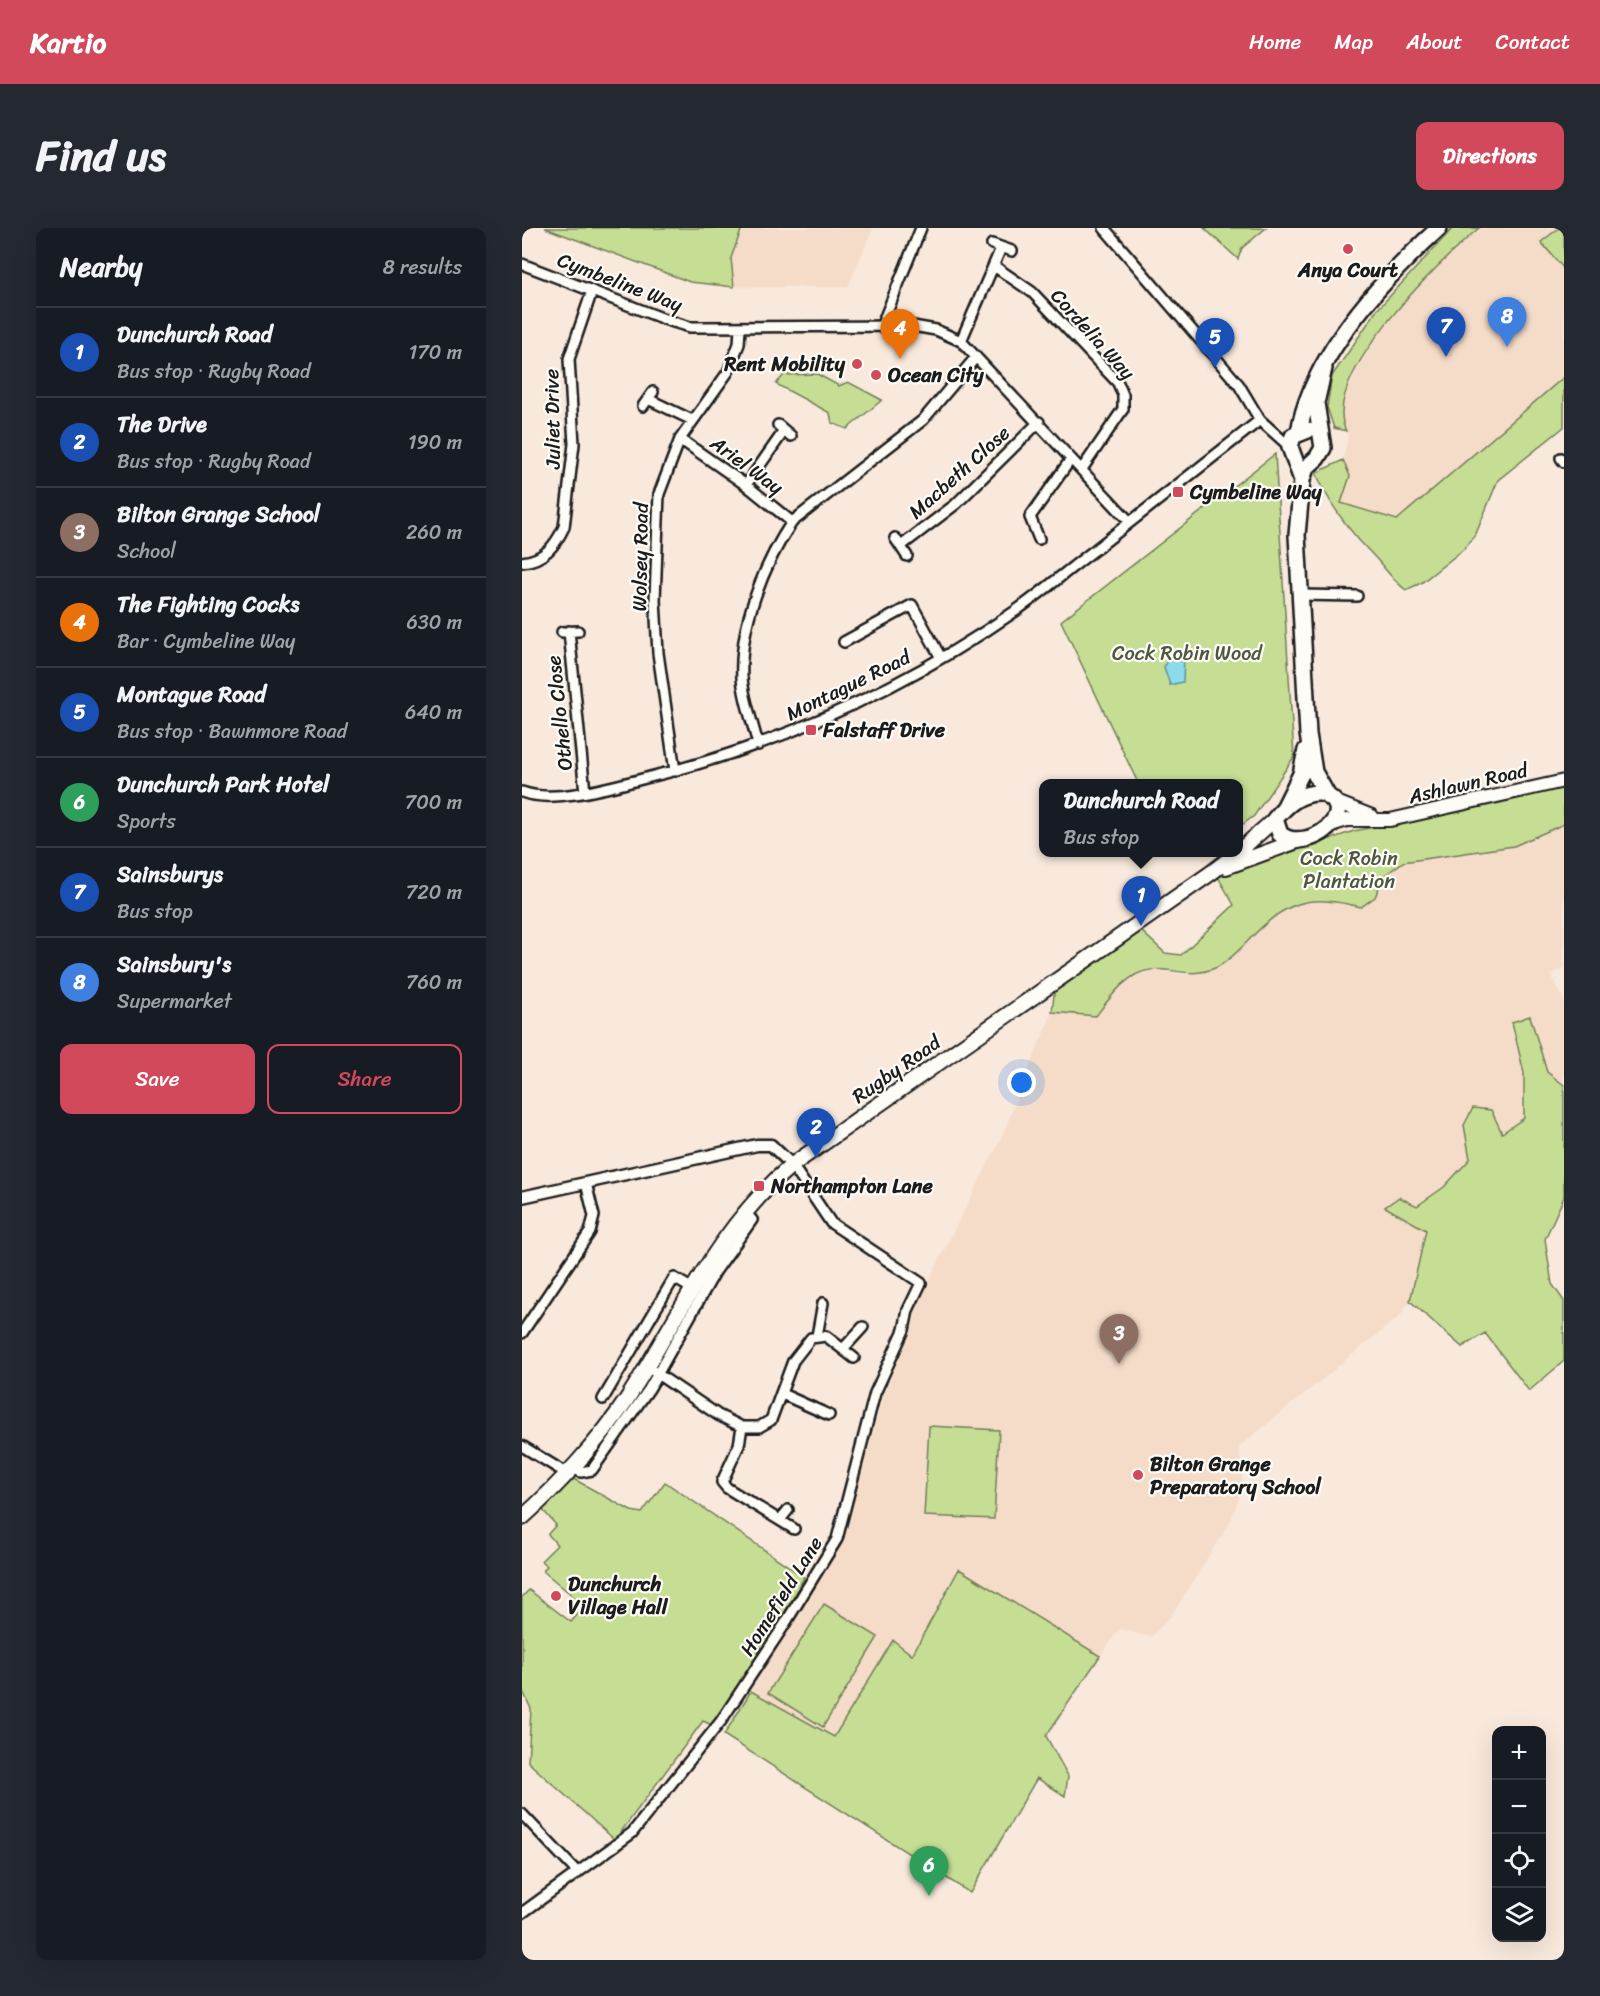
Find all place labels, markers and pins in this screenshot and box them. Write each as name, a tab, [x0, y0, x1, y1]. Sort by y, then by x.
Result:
marker: Anya Court	[1341, 242, 1355, 256]
place label: Anya Court	[1297, 253, 1398, 288]
pin: 8	[1488, 298, 1526, 347]
pin: 7	[1426, 308, 1466, 357]
pin: 4	[880, 310, 920, 359]
pin: 5	[1196, 318, 1234, 368]
place label: Rent Mobility	[723, 347, 846, 382]
marker: Rent Mobility	[850, 357, 864, 371]
place label: Ocean City	[888, 358, 984, 393]
marker: Ocean City	[869, 368, 883, 382]
place label: Cymbeline Way	[1189, 475, 1322, 510]
marker: Cymbeline Way	[1171, 485, 1185, 499]
place label: Falstaff Drive	[822, 713, 946, 748]
marker: Falstaff Drive	[804, 723, 818, 737]
pin: 1	[1122, 876, 1160, 926]
pin: 2	[796, 1108, 836, 1158]
place label: Northampton Lane	[770, 1169, 933, 1204]
marker: Northampton Lane	[752, 1179, 766, 1193]
pin: 3	[1100, 1314, 1138, 1364]
place label: Bilton Grange Preparatory School	[1150, 1447, 1322, 1505]
marker: Bilton Grange Preparatory School	[1131, 1468, 1145, 1482]
place label: Dunchurch Village Hall	[568, 1567, 669, 1625]
marker: Dunchurch Village Hall	[549, 1589, 563, 1603]
pin: 6	[910, 1846, 948, 1896]

